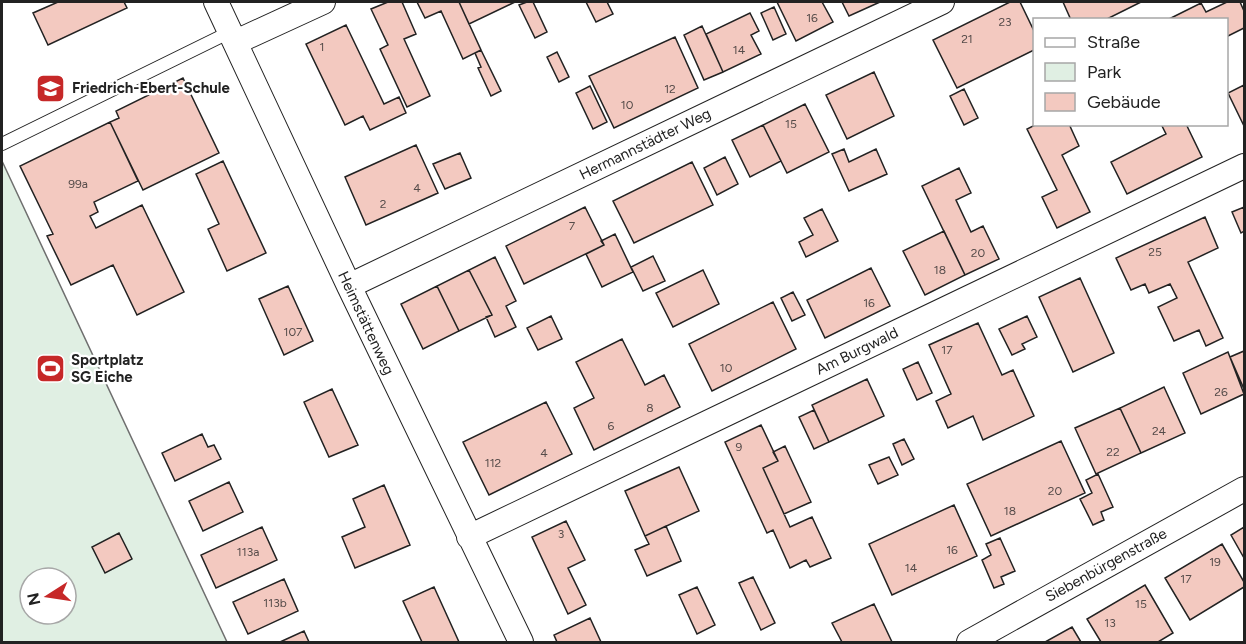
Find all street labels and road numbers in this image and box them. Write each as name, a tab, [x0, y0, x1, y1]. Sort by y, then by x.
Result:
street label: Hermannstädter Weg	[576, 104, 714, 184]
street label: Heimstättenweg	[334, 268, 398, 378]
street label: Am Burgwald	[813, 323, 901, 379]
street label: Siebenbürgenstraße	[1042, 524, 1170, 606]

